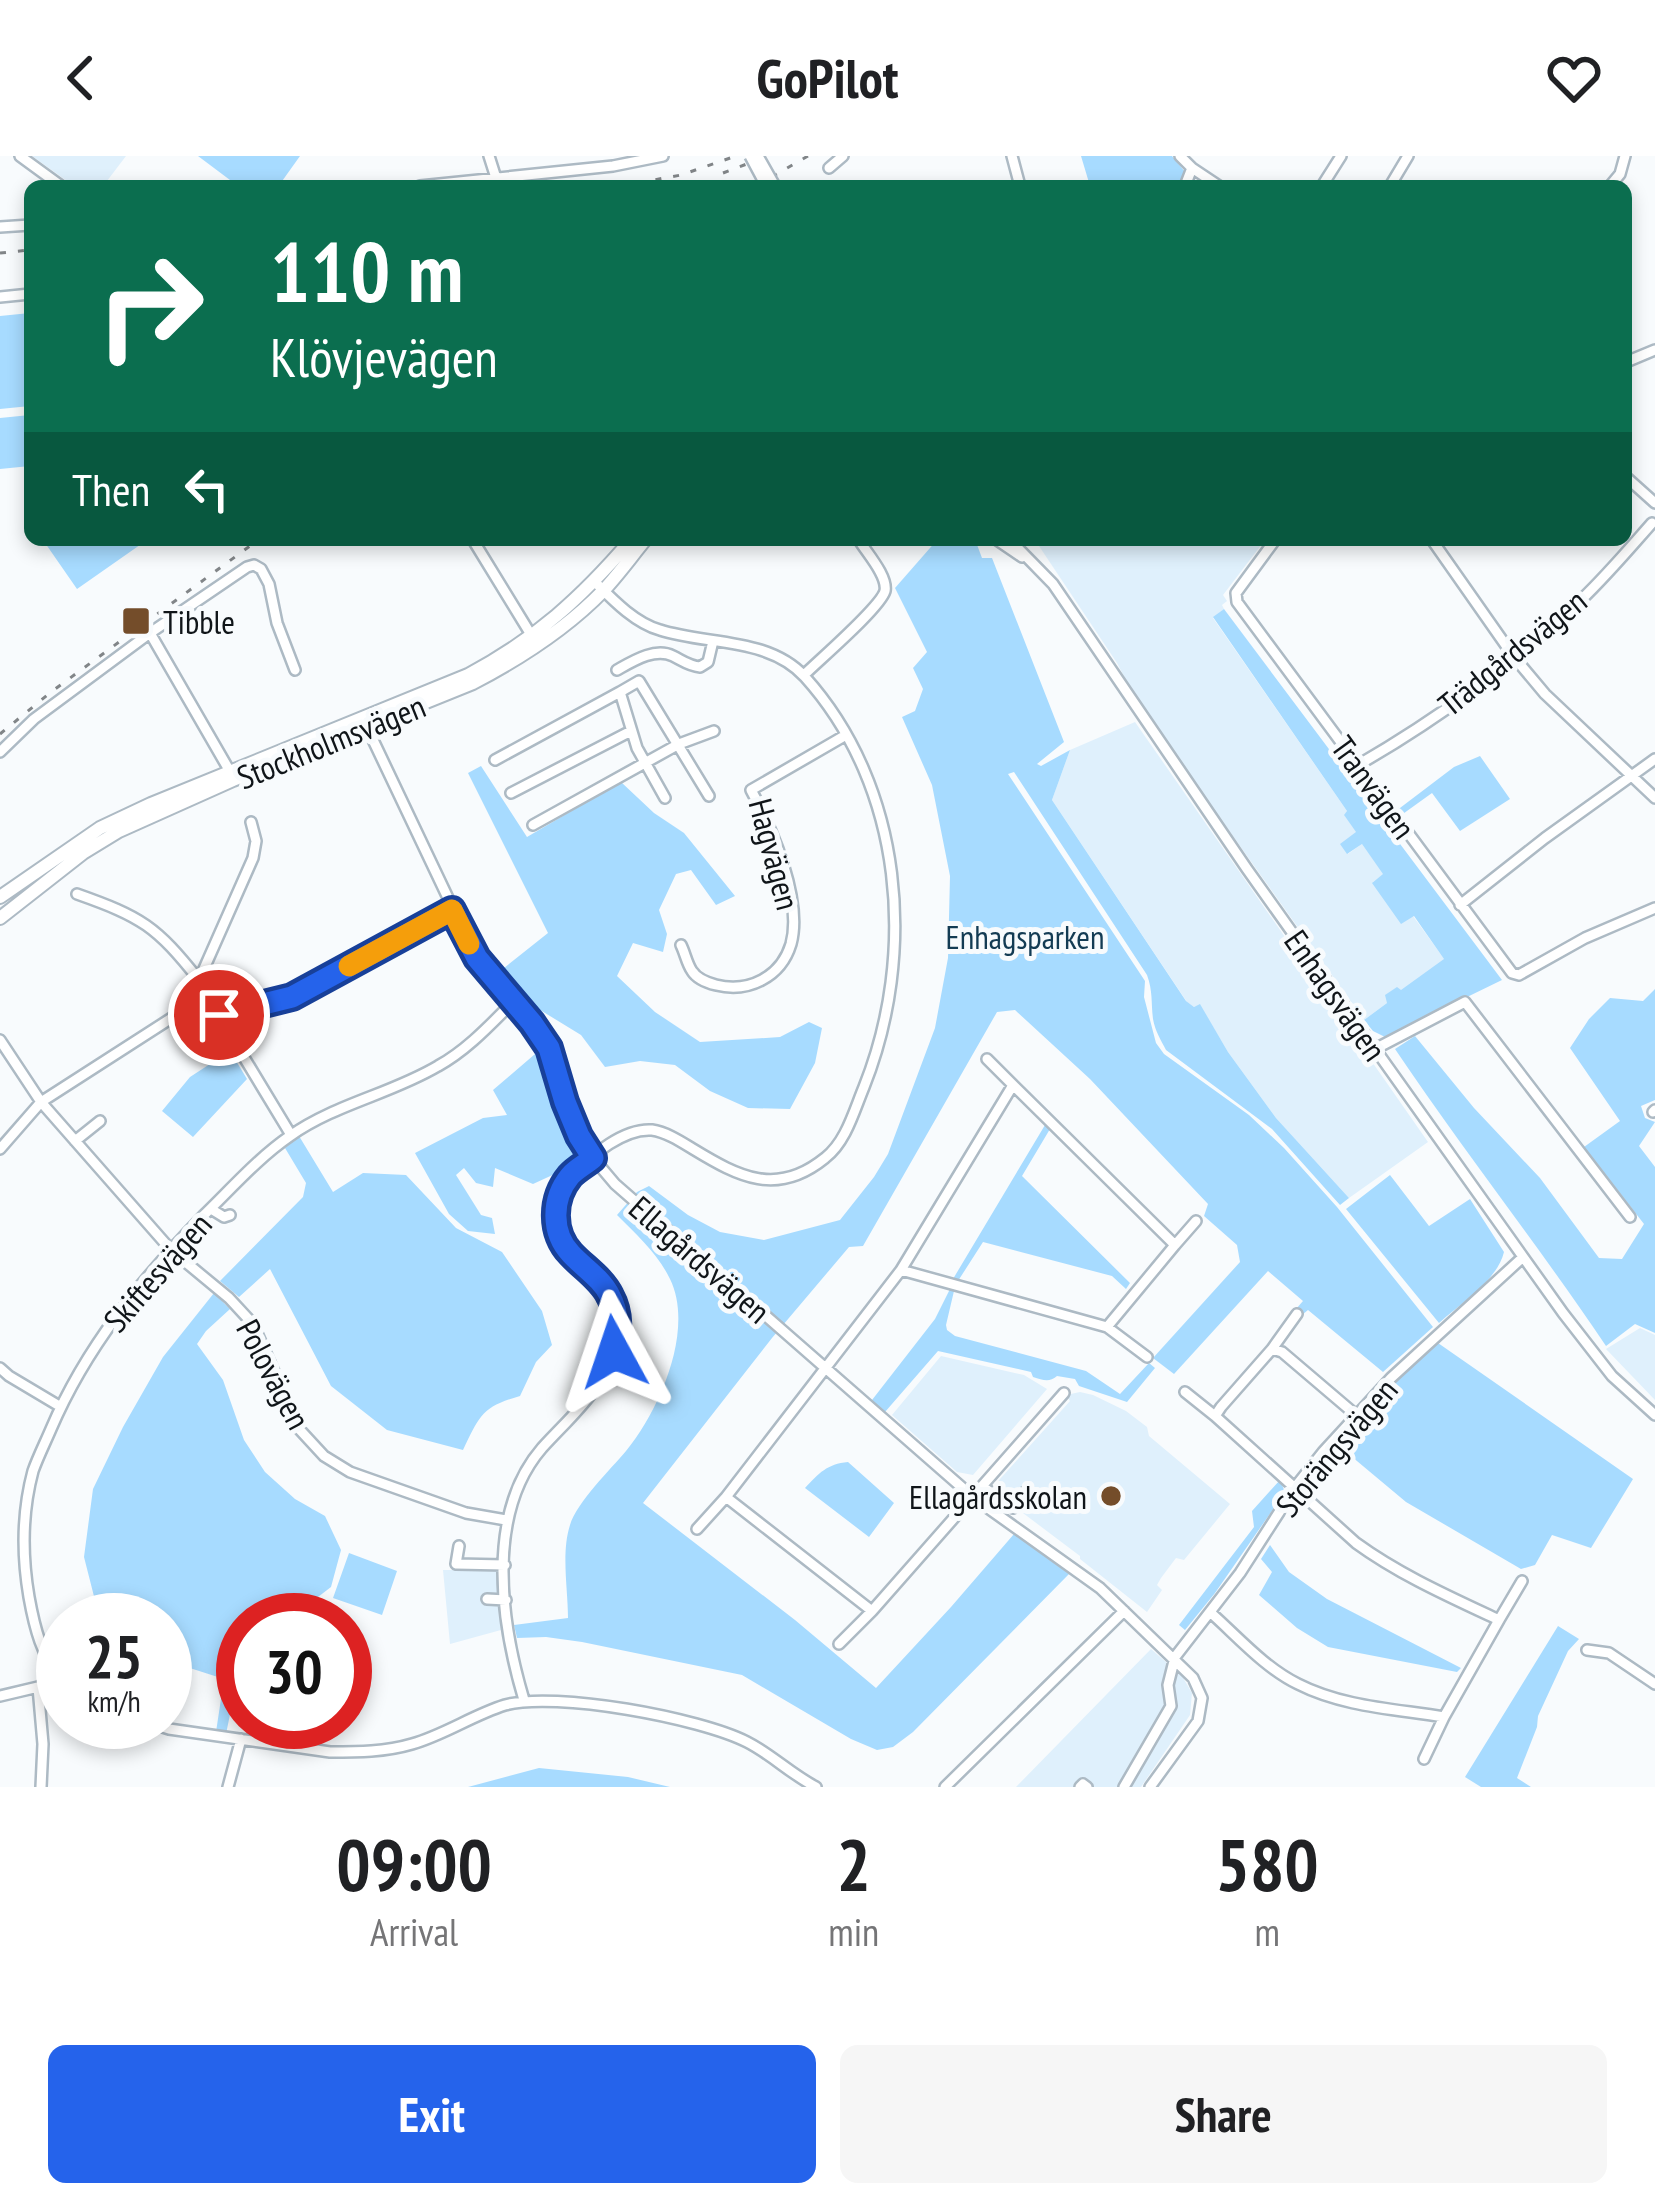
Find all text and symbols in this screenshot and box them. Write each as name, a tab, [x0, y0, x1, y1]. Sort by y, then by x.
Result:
text: GoPilot	[757, 43, 898, 113]
icon: back	[48, 45, 114, 111]
icon: heart	[1541, 45, 1607, 111]
text: 110 m	[270, 216, 463, 325]
icon: right	[72, 228, 228, 384]
text: Klövjevägen	[270, 322, 498, 392]
icon: left	[174, 456, 240, 522]
text: Then	[72, 460, 150, 518]
street label: Trädgårdsvägen	[1429, 579, 1595, 725]
place label: Tibble	[163, 600, 235, 643]
marker: Tibble	[120, 605, 152, 637]
street label: Stockholmsvägen	[231, 684, 431, 798]
street label: Tranvägen	[1322, 727, 1426, 847]
street label: Hagvägen	[740, 794, 810, 914]
park label: Enhagsparken	[946, 915, 1104, 958]
street label: Enhagsvägen	[1275, 921, 1397, 1069]
pin	[168, 964, 270, 1066]
icon: arrive	[186, 982, 252, 1048]
street label: Ellagårdsvägen	[621, 1186, 779, 1332]
street label: Skiftesvägen	[93, 1203, 221, 1341]
position arrow	[551, 1289, 677, 1415]
street label: Polovägen	[227, 1312, 321, 1436]
street label: Storängsvägen	[1266, 1369, 1406, 1525]
place label: Ellagårdsskolan	[909, 1475, 1087, 1518]
marker: Ellagårdsskolan	[1098, 1483, 1124, 1509]
speed limit sign: 30	[216, 1593, 372, 1749]
text: 25	[85, 1617, 143, 1695]
text: km/h	[87, 1681, 141, 1720]
text: 09:00	[336, 1817, 492, 1910]
text: 2	[837, 1817, 871, 1910]
text: 580	[1215, 1817, 1319, 1910]
text: Arrival	[370, 1906, 458, 1957]
text: min	[828, 1906, 879, 1957]
text: m	[1254, 1906, 1280, 1957]
button: Exit	[48, 2045, 816, 2183]
button: Share	[840, 2045, 1607, 2183]

